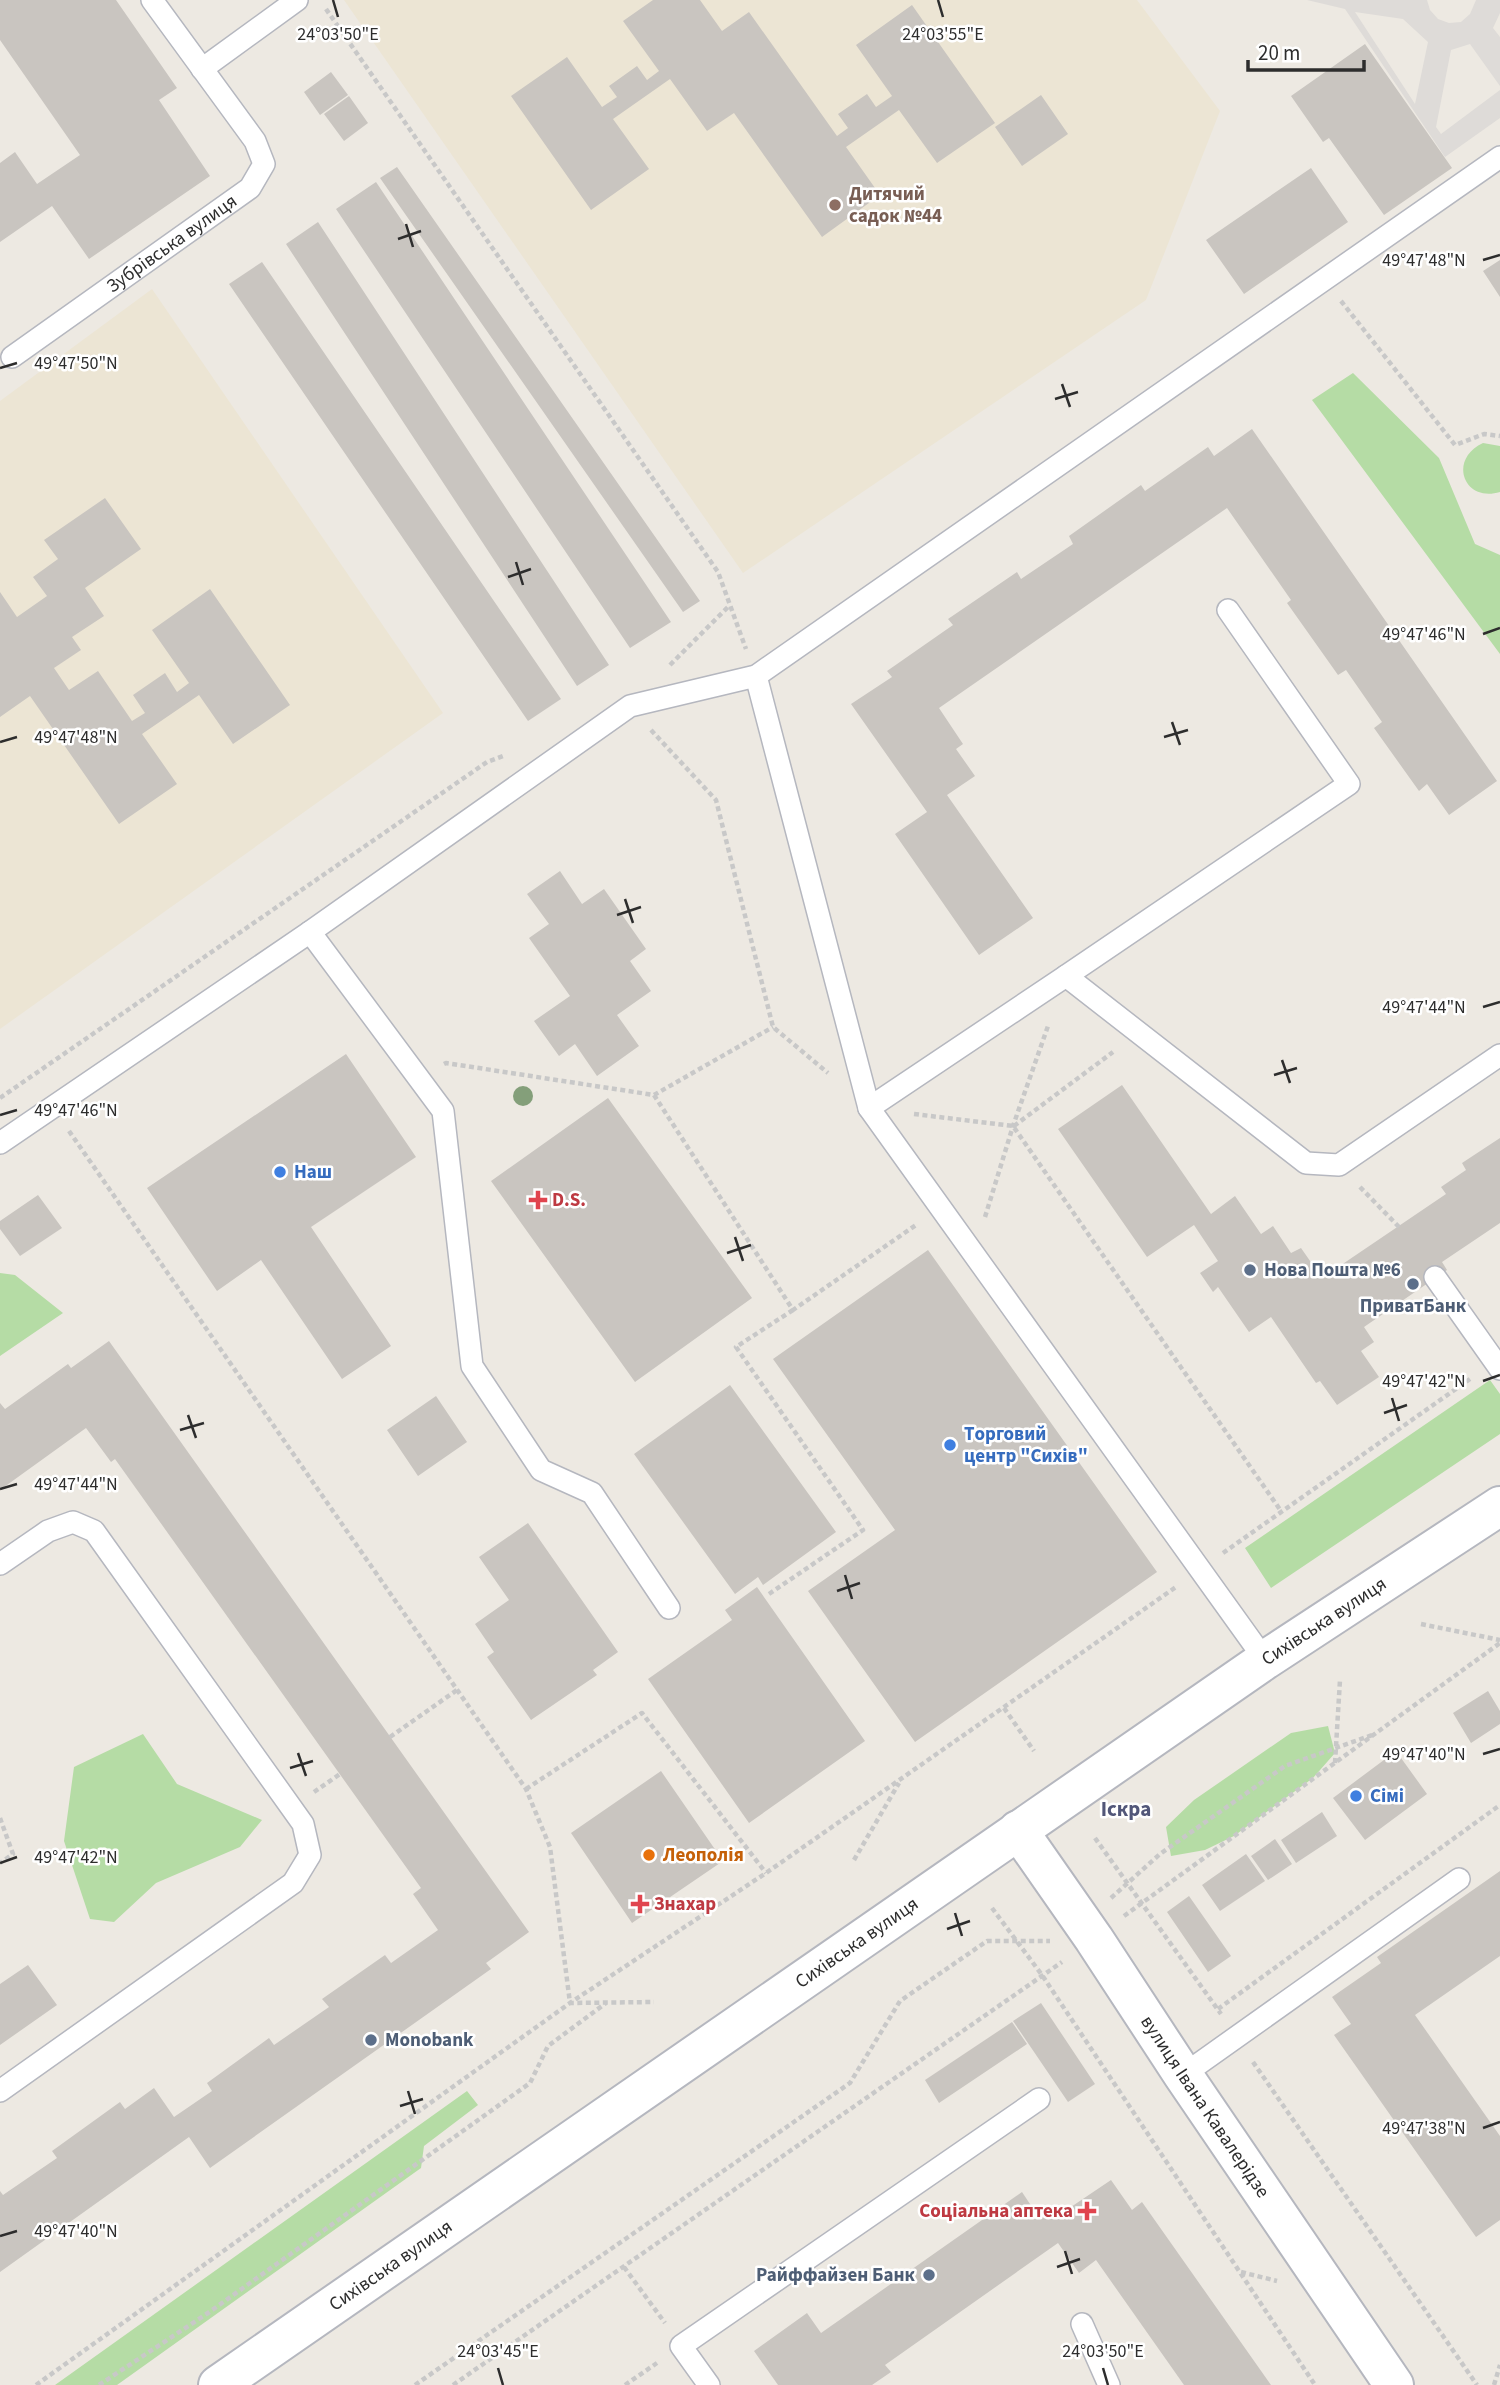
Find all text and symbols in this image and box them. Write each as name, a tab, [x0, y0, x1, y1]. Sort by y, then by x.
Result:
text: 24°03'50"E	[297, 22, 379, 47]
text: 24°03'55"E	[902, 22, 984, 47]
scale bar	[1248, 28, 1364, 72]
text: 20 m	[1258, 38, 1300, 68]
place label: Дитячий садок №44	[849, 181, 942, 230]
street label: Зубрівська вулиця	[101, 188, 243, 299]
marker: Дитячий садок №44	[827, 197, 843, 213]
text: 49°47'48"N	[1382, 248, 1466, 273]
text: 49°47'50"N	[34, 351, 118, 376]
text: 49°47'46"N	[1382, 622, 1466, 647]
text: 49°47'48"N	[34, 725, 118, 750]
text: 49°47'44"N	[1382, 995, 1466, 1020]
text: 49°47'46"N	[34, 1098, 118, 1123]
place label: Наш	[294, 1159, 332, 1186]
marker: Наш	[272, 1164, 288, 1180]
place label: D.S.	[552, 1187, 586, 1214]
marker: D.S.	[530, 1192, 546, 1208]
place label: Нова Пошта №6	[1264, 1257, 1401, 1284]
marker: Нова Пошта №6	[1242, 1262, 1258, 1278]
marker: ПриватБанк	[1405, 1276, 1421, 1292]
place label: ПриватБанк	[1360, 1293, 1467, 1320]
text: 49°47'42"N	[1382, 1369, 1466, 1394]
place label: Tорговий центр "Сихів"	[964, 1421, 1088, 1470]
marker: Tорговий центр "Сихів"	[942, 1437, 958, 1453]
text: 49°47'44"N	[34, 1472, 118, 1497]
street label: Сихівська вулиця	[1256, 1570, 1392, 1672]
text: 49°47'40"N	[1382, 1742, 1466, 1767]
place label: Сімі	[1370, 1783, 1404, 1810]
marker: Сімі	[1348, 1788, 1364, 1804]
district label: Іскра	[1101, 1794, 1151, 1824]
place label: Леополія	[662, 1842, 744, 1869]
text: 49°47'42"N	[34, 1845, 118, 1870]
marker: Леополія	[641, 1847, 657, 1863]
street label: Сихівська вулиця	[790, 1890, 924, 1995]
place label: Знахар	[654, 1891, 716, 1918]
marker: Знахар	[632, 1896, 648, 1912]
street label: вулиця Івана Кавалерідзе	[1134, 2010, 1276, 2203]
place label: Monobank	[385, 2027, 474, 2054]
marker: Monobank	[363, 2032, 379, 2048]
text: 49°47'38"N	[1382, 2116, 1466, 2141]
place label: Соціальна аптека	[919, 2198, 1073, 2225]
marker: Соціальна аптека	[1079, 2203, 1095, 2219]
street label: Сихівська вулиця	[324, 2213, 458, 2318]
text: 49°47'40"N	[34, 2219, 118, 2244]
place label: Райффайзен Банк	[756, 2262, 916, 2289]
marker: Райффайзен Банк	[921, 2267, 937, 2283]
text: 24°03'45"E	[457, 2339, 539, 2364]
text: 24°03'50"E	[1062, 2339, 1144, 2364]

